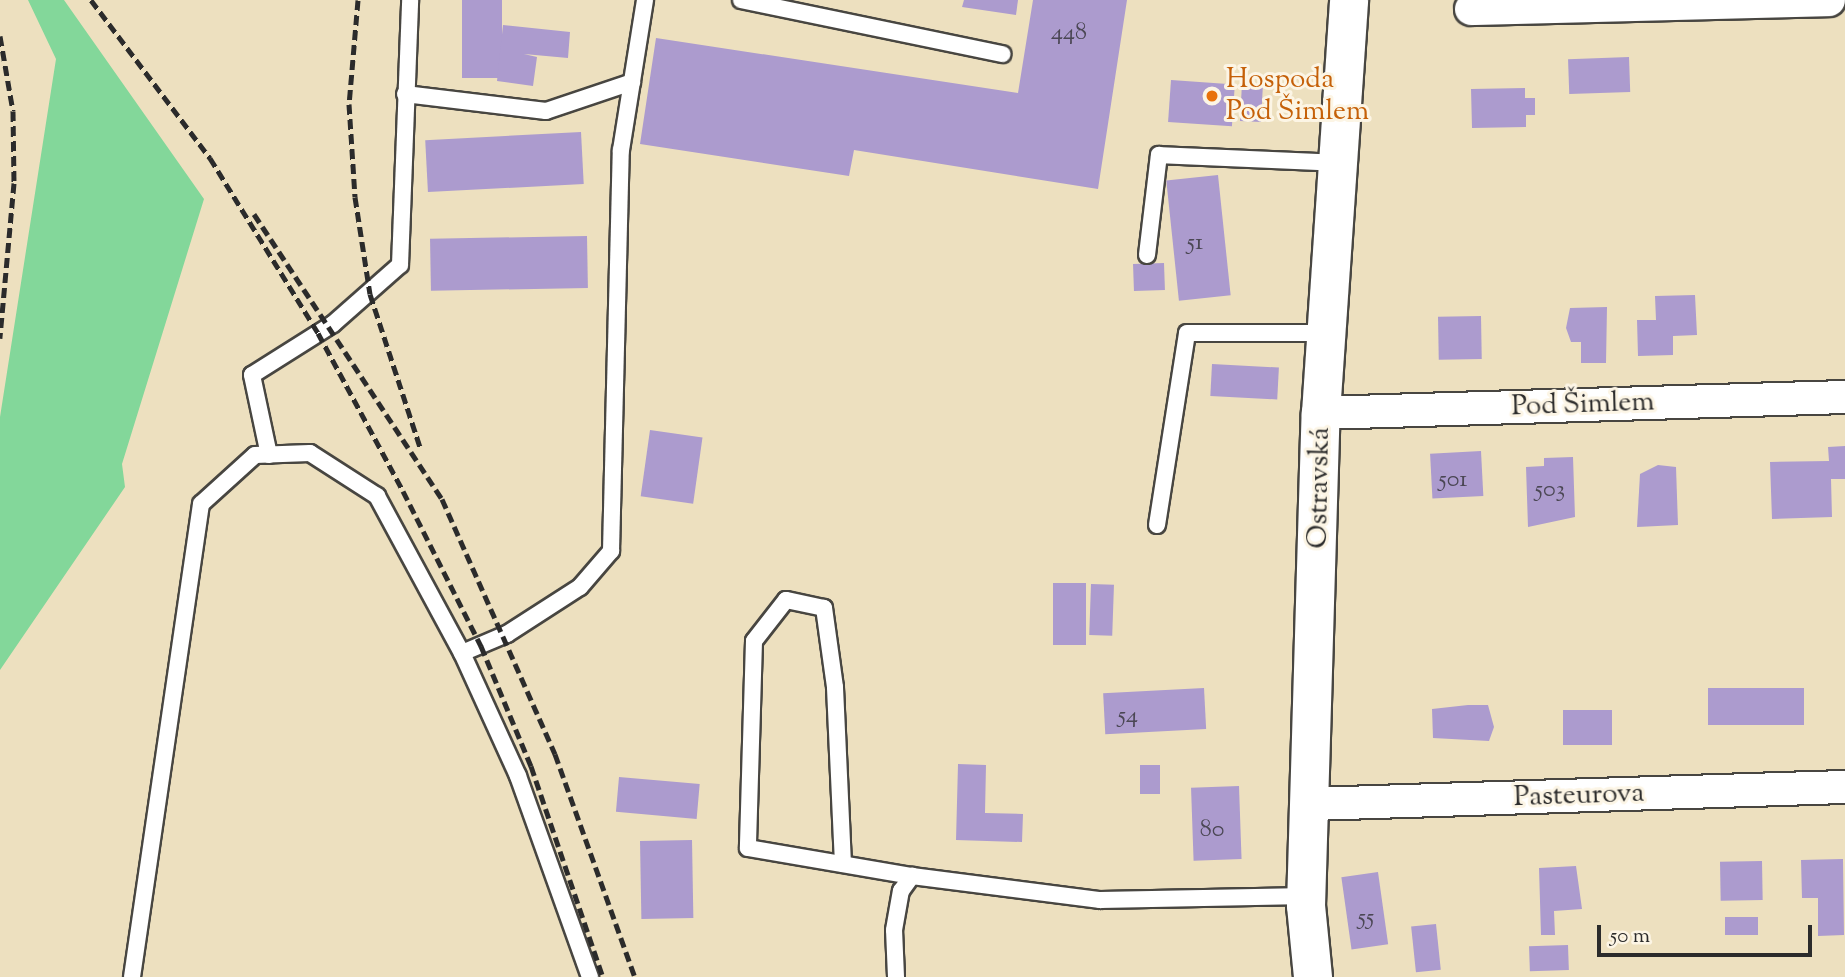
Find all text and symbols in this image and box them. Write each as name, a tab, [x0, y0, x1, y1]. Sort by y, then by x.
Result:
house number: 448	[1051, 20, 1087, 48]
place label: Hospoda Pod Šimlem	[1226, 63, 1369, 129]
marker: Hospoda Pod Šimlem	[1204, 88, 1220, 104]
house number: 51	[1187, 230, 1203, 258]
street label: Pod Šimlem	[1511, 386, 1655, 424]
street label: Ostravská	[1302, 427, 1338, 549]
house number: 501	[1439, 467, 1467, 495]
house number: 503	[1535, 477, 1565, 505]
house number: 54	[1118, 703, 1138, 731]
street label: Pasteurova	[1513, 777, 1645, 815]
house number: 80	[1200, 817, 1224, 845]
house number: 55	[1358, 905, 1374, 933]
scale bar	[1600, 911, 1815, 955]
text: 50 m	[1610, 922, 1650, 952]

